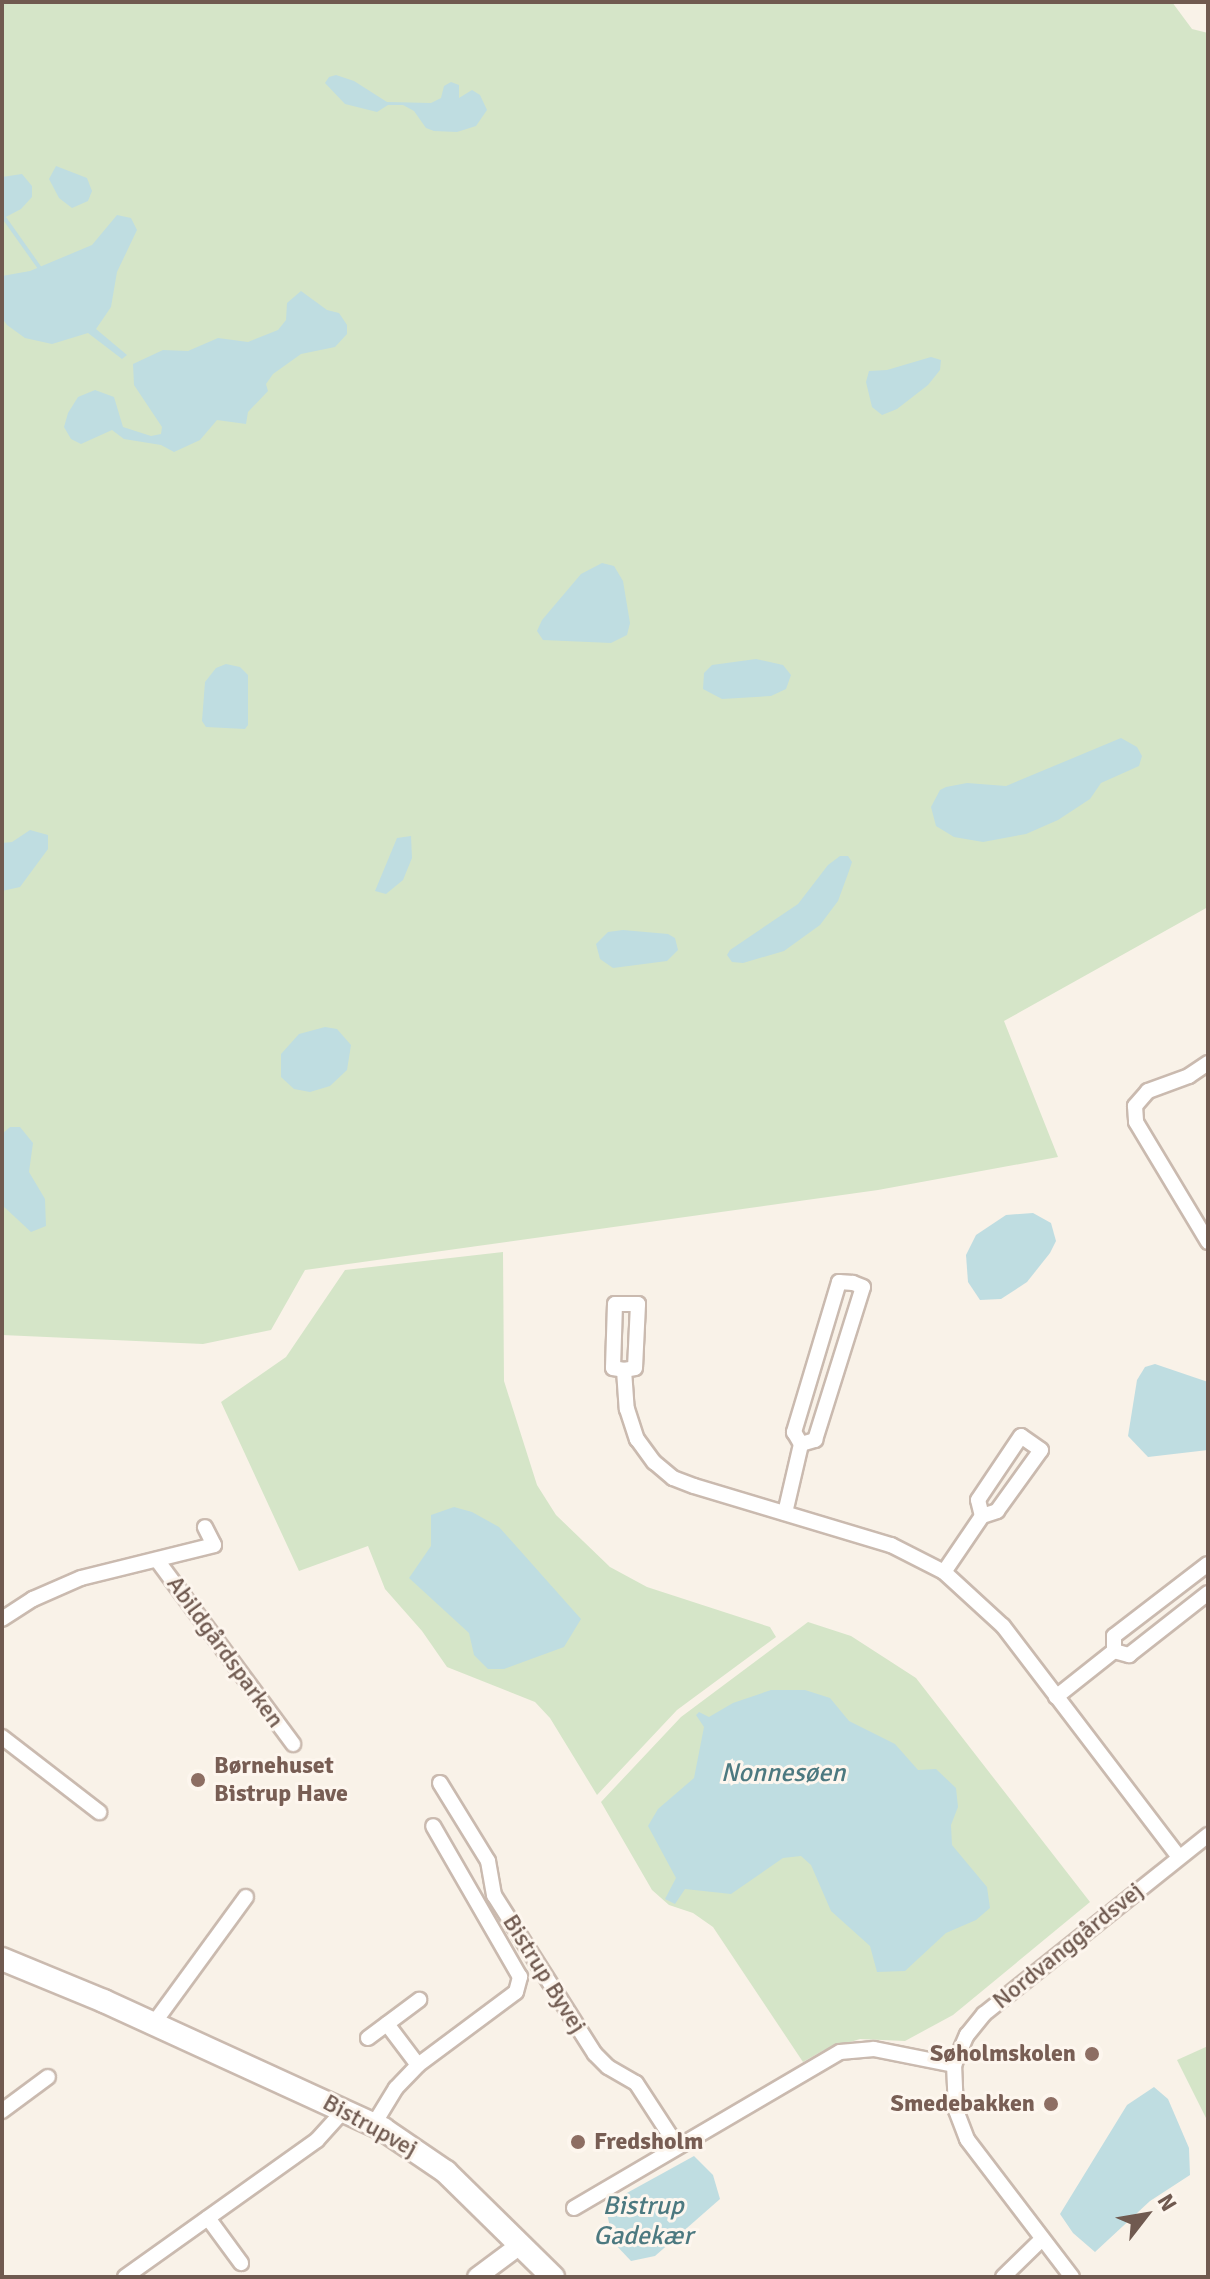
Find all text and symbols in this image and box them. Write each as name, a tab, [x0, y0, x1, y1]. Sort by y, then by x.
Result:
street label: Abildgårdsparken	[160, 1571, 290, 1733]
place label: Børnehuset Bistrup Have	[214, 1752, 348, 1808]
water label: Nonnesøen	[721, 1758, 845, 1790]
marker: Børnehuset Bistrup Have	[189, 1771, 207, 1789]
street label: Nordvanggårdsvej	[987, 1877, 1149, 2015]
street label: Bistrup Byvej	[496, 1909, 592, 2039]
place label: Søholmskolen	[930, 2040, 1076, 2068]
marker: Søholmskolen	[1083, 2045, 1101, 2063]
street label: Bistrupvej	[318, 2088, 422, 2164]
place label: Smedebakken	[891, 2090, 1035, 2118]
marker: Smedebakken	[1042, 2095, 1060, 2113]
place label: Fredsholm	[594, 2128, 703, 2156]
marker: Fredsholm	[569, 2133, 587, 2151]
north arrow	[1106, 2175, 1186, 2255]
text: N	[1151, 2189, 1183, 2216]
water label: Bistrup Gadekær	[593, 2191, 693, 2252]

